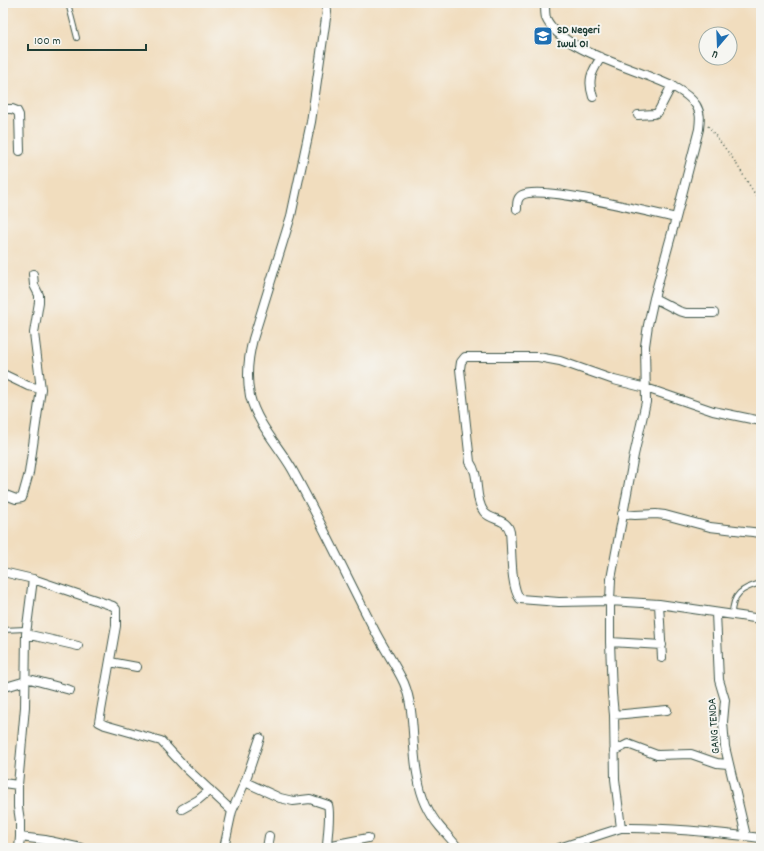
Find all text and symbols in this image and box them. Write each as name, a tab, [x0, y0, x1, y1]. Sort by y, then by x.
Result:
place label: SD Negeri Iwul 01	[557, 22, 600, 53]
school or university icon: SD Negeri Iwul 01	[532, 25, 554, 47]
scale bar	[28, 26, 146, 52]
north arrow	[698, 26, 738, 66]
text: 100 m	[34, 33, 61, 50]
text: U	[710, 45, 721, 62]
street label: GANG TENDA	[704, 697, 725, 755]

